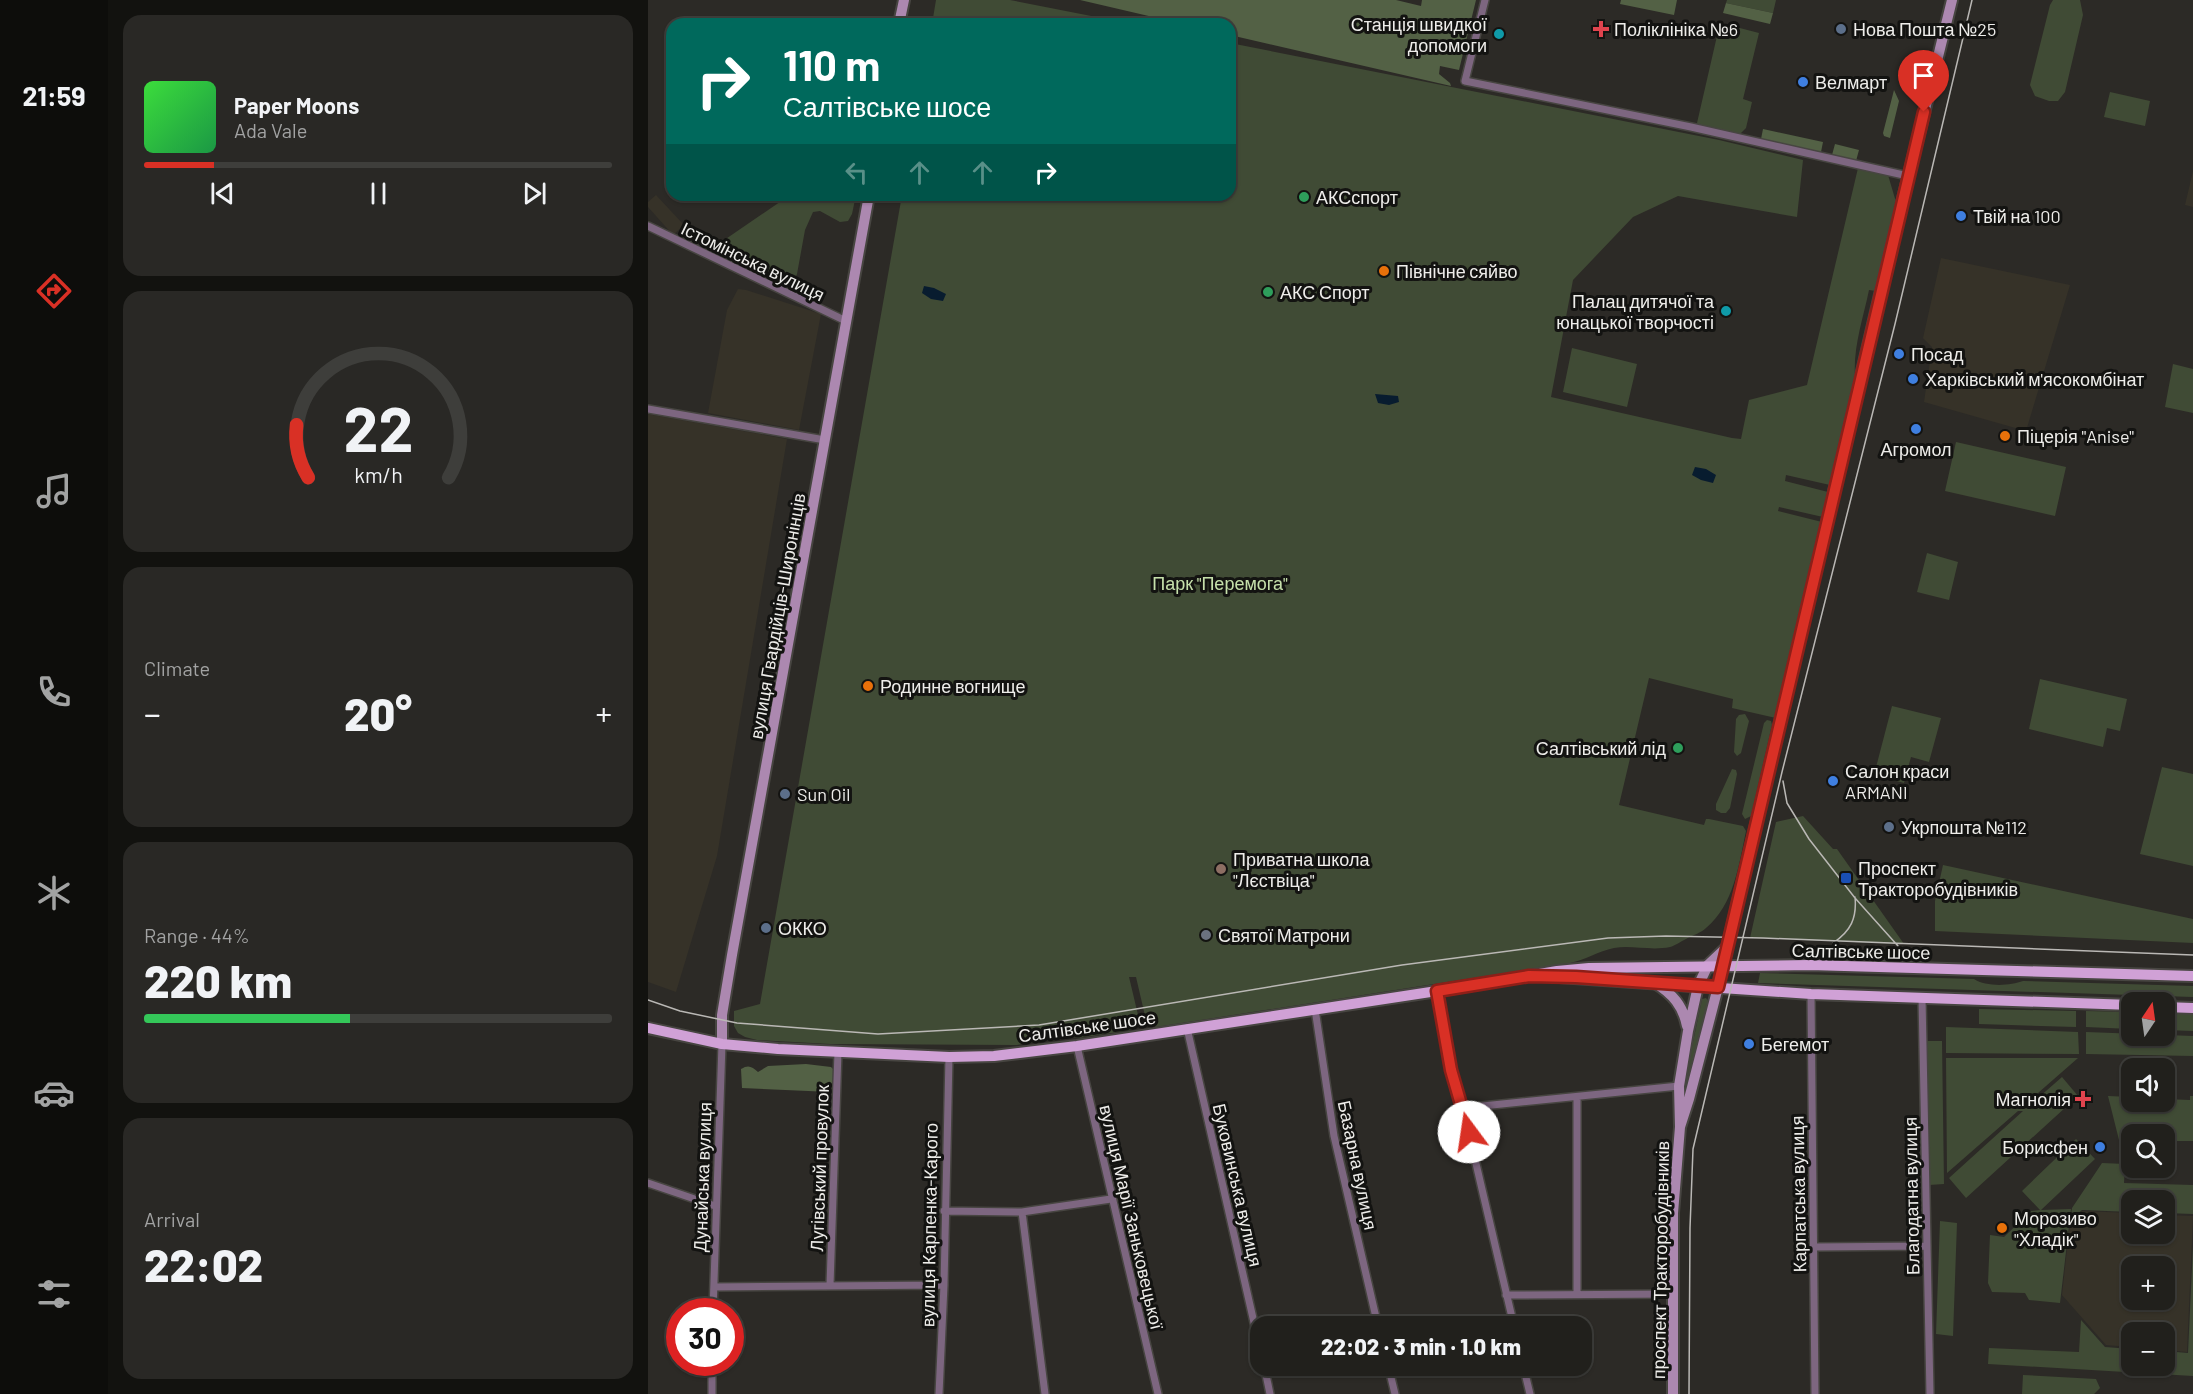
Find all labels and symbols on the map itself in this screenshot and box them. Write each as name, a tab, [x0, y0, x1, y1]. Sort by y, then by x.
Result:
place label: Станція швидкої допомоги	[1351, 13, 1487, 56]
place label: Поліклініка №6	[1614, 18, 1738, 40]
place label: Нова Пошта №25	[1853, 18, 1996, 40]
marker: Поліклініка №6	[1592, 20, 1610, 38]
marker: Нова Пошта №25	[1834, 22, 1848, 36]
marker: Станція швидкої допомоги	[1492, 27, 1506, 41]
pin	[1898, 50, 1949, 112]
place label: Велмарт	[1815, 71, 1887, 93]
marker: Велмарт	[1796, 75, 1810, 89]
place label: АКСспорт	[1316, 186, 1398, 208]
marker: АКСспорт	[1297, 190, 1311, 204]
place label: Твій на 100	[1973, 205, 2061, 227]
marker: Твій на 100	[1954, 209, 1968, 223]
street label: Істомінська вулиця	[678, 217, 828, 305]
place label: Північне сяйво	[1396, 260, 1518, 282]
marker: Північне сяйво	[1377, 264, 1391, 278]
place label: АКС Спорт	[1280, 281, 1370, 303]
marker: АКС Спорт	[1261, 285, 1275, 299]
place label: Палац дитячої та юнацької творчості	[1556, 290, 1715, 333]
marker: Палац дитячої та юнацької творчості	[1719, 304, 1733, 318]
place label: Посад	[1911, 343, 1964, 365]
marker: Посад	[1892, 347, 1906, 361]
place label: Харківський м'ясокомбінат	[1925, 368, 2144, 390]
marker: Харківський м'ясокомбінат	[1906, 372, 1920, 386]
marker: Агромол	[1909, 422, 1923, 436]
place label: Піцерія "Anise"	[2017, 425, 2134, 447]
marker: Піцерія "Anise"	[1998, 429, 2012, 443]
place label: Агромол	[1880, 438, 1952, 460]
street label: вулиця Гвардійців-Широнінців	[745, 491, 809, 741]
park label: Парк "Перемога"	[1152, 572, 1288, 594]
place label: Родинне вогнище	[880, 675, 1025, 697]
marker: Родинне вогнище	[861, 679, 875, 693]
place label: Салтівський лід	[1536, 737, 1666, 759]
marker: Салтівський лід	[1671, 741, 1685, 755]
place label: Салон краси ARMANI	[1845, 760, 1949, 803]
marker: Салон краси ARMANI	[1826, 774, 1840, 788]
place label: Sun Oil	[797, 783, 850, 805]
marker: Sun Oil	[778, 787, 792, 801]
place label: Укрпошта №112	[1901, 816, 2027, 838]
marker: Укрпошта №112	[1882, 820, 1896, 834]
place label: Приватна школа "Лєствіца"	[1233, 848, 1370, 891]
place label: Проспект Тракторобудівників	[1858, 857, 2018, 900]
marker: Приватна школа "Лєствіца"	[1214, 862, 1228, 876]
marker: Проспект Тракторобудівників	[1839, 871, 1853, 885]
place label: ОККО	[778, 917, 827, 939]
marker: ОККО	[759, 921, 773, 935]
place label: Святої Матрони	[1218, 924, 1350, 946]
marker: Святої Матрони	[1199, 928, 1213, 942]
street label: Салтівське шосе	[1791, 939, 1931, 963]
north arrow	[2121, 992, 2175, 1046]
street label: Салтівське шосе	[1017, 1005, 1157, 1047]
place label: Бегемот	[1761, 1033, 1829, 1055]
marker: Бегемот	[1742, 1037, 1756, 1051]
street label: Лугівський провулок	[805, 1084, 833, 1252]
place label: Магнолія	[1995, 1088, 2071, 1110]
marker: Магнолія	[2076, 1092, 2090, 1106]
street label: Базарна вулиця	[1334, 1098, 1382, 1232]
position arrow	[1437, 1100, 1501, 1164]
street label: Буковинська вулиця	[1209, 1101, 1267, 1269]
street label: Дунайська вулиця	[688, 1102, 716, 1252]
street label: вулиця Марії Заньковецької	[1095, 1102, 1169, 1332]
street label: Карпатська вулиця	[1786, 1116, 1810, 1272]
street label: Благодатна вулиця	[1899, 1117, 1923, 1275]
street label: вулиця Карпенка-Карого	[916, 1123, 942, 1327]
place label: Борисфен	[2002, 1136, 2088, 1158]
marker: Борисфен	[2093, 1140, 2107, 1154]
street label: проспект Тракторобудівників	[1647, 1141, 1673, 1379]
place label: Морозиво "Хладік"	[2014, 1207, 2097, 1250]
marker: Морозиво "Хладік"	[1995, 1221, 2009, 1235]
speed limit sign: 30	[666, 1298, 744, 1376]

